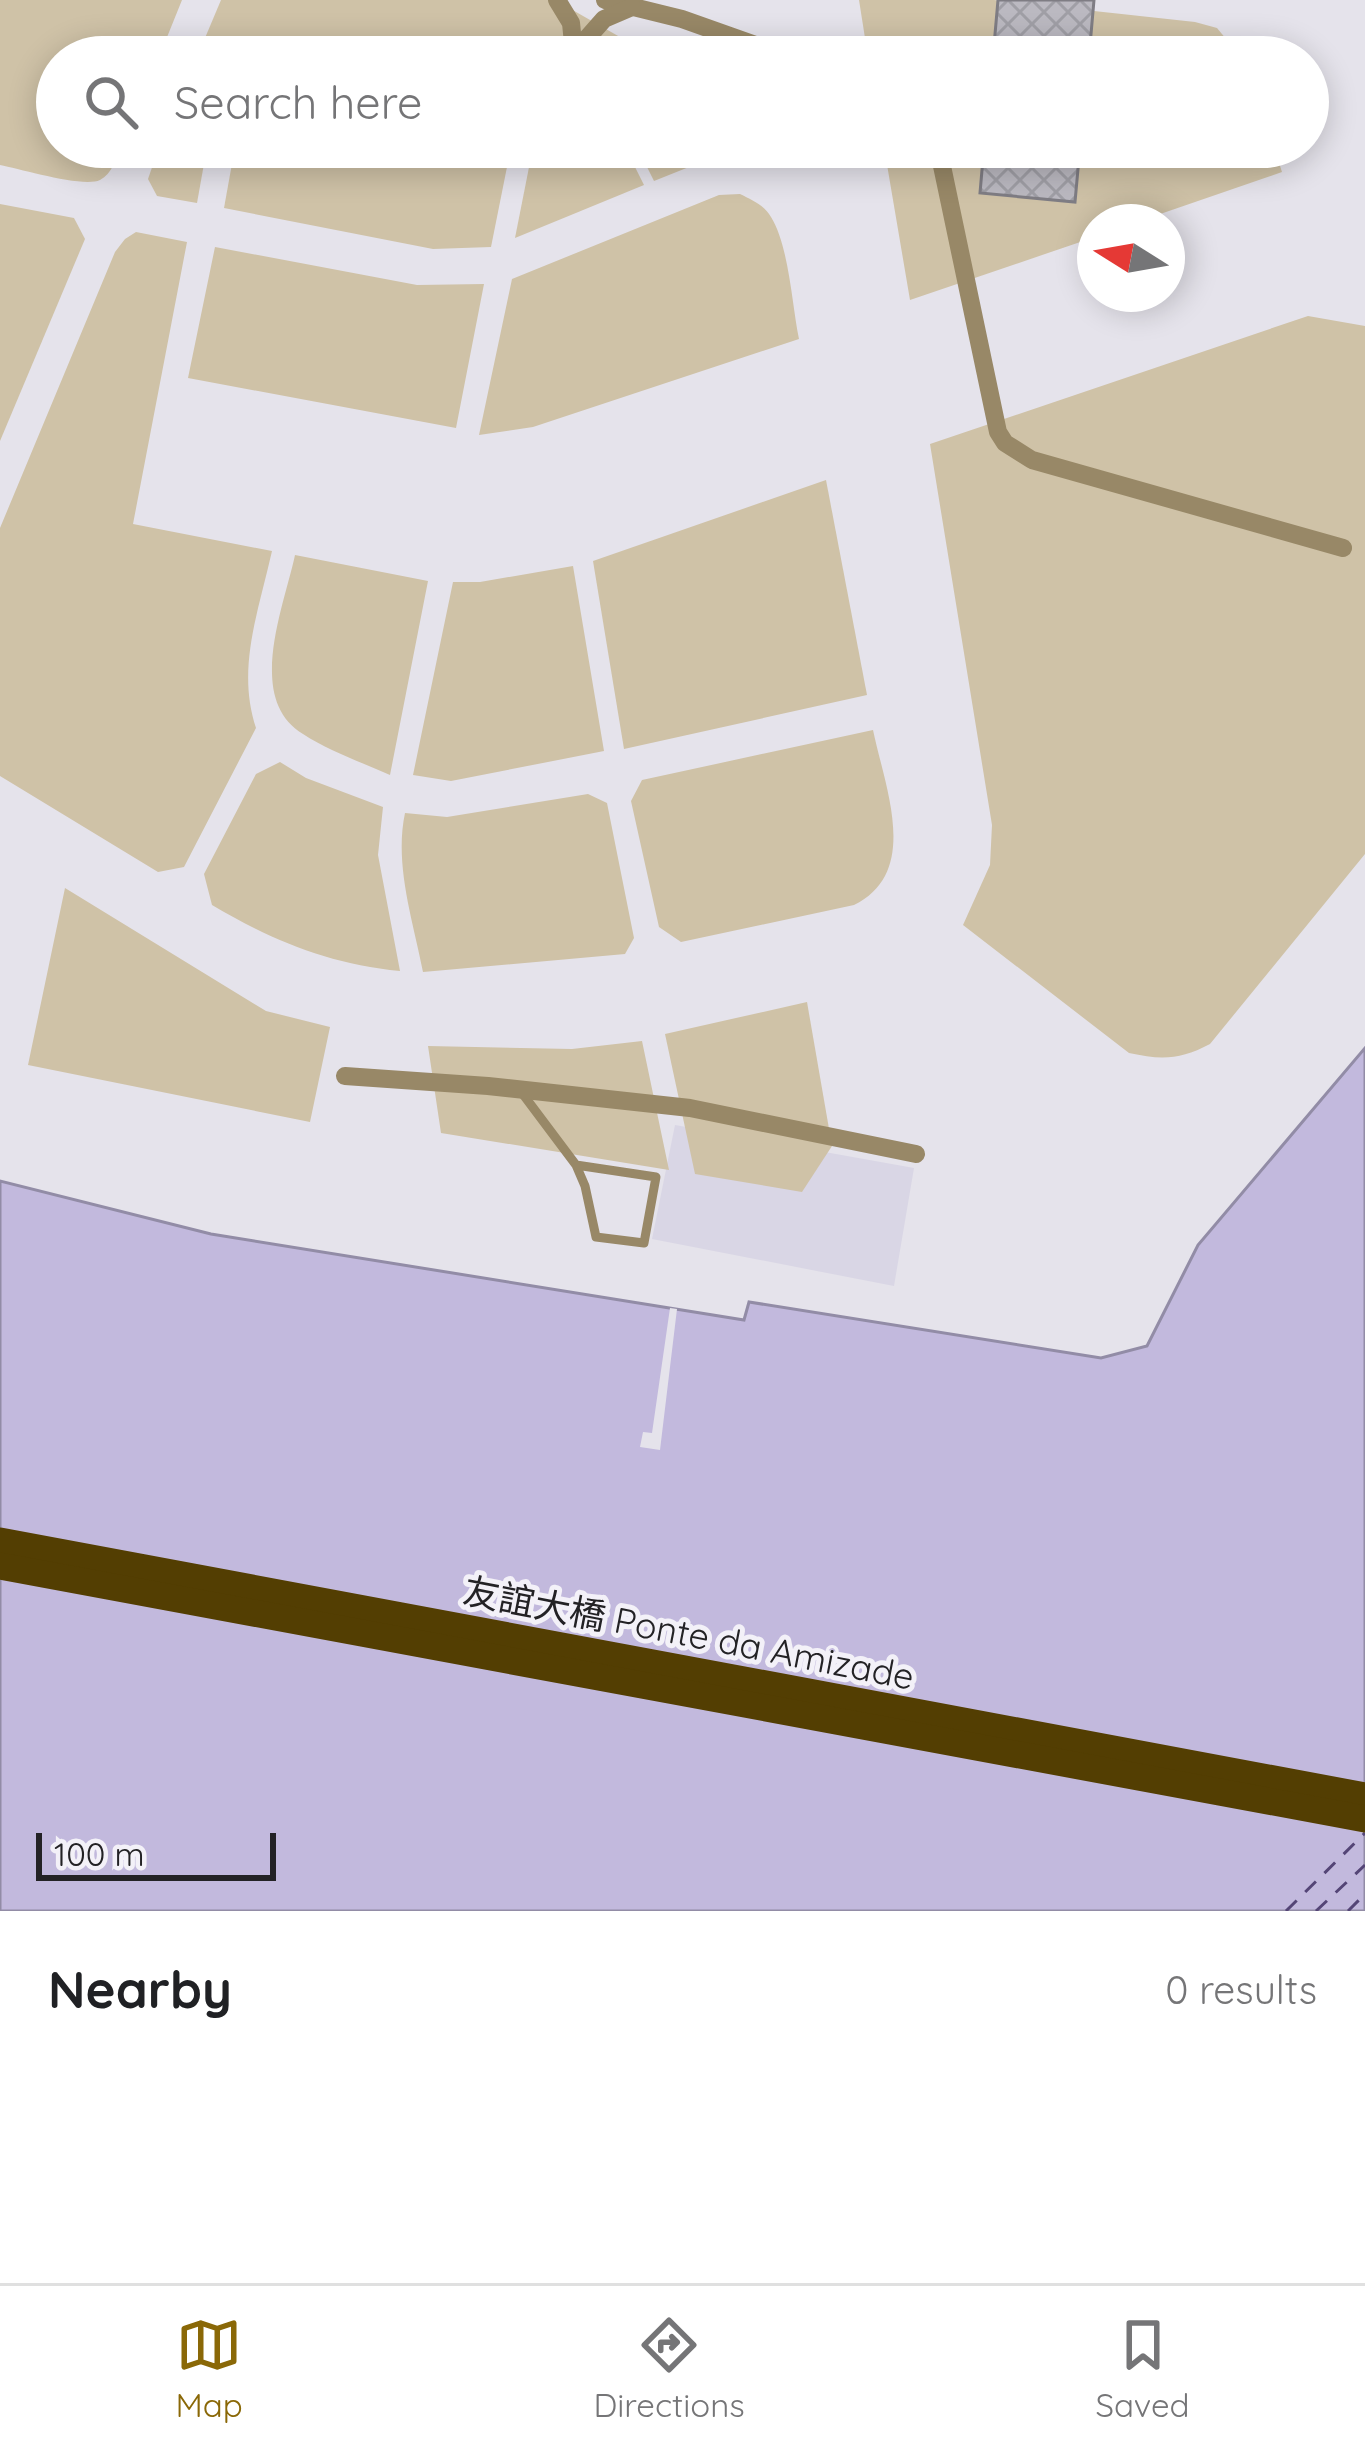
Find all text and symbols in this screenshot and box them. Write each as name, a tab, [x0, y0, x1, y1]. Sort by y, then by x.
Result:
search box	[36, 36, 1329, 168]
icon: search	[78, 69, 144, 135]
text: Search here	[174, 74, 422, 130]
north arrow	[1077, 204, 1185, 312]
street label: 友誼大橋 Ponte da Amizade	[460, 1567, 918, 1699]
scale bar	[36, 1827, 276, 1880]
text: 100 m	[54, 1833, 145, 1874]
text: Nearby	[48, 1957, 232, 2021]
text: 0 results	[1165, 1965, 1317, 2014]
tab: Map	[175, 2312, 243, 2425]
tab: Directions	[593, 2312, 745, 2425]
tab: Saved	[1096, 2312, 1190, 2425]

